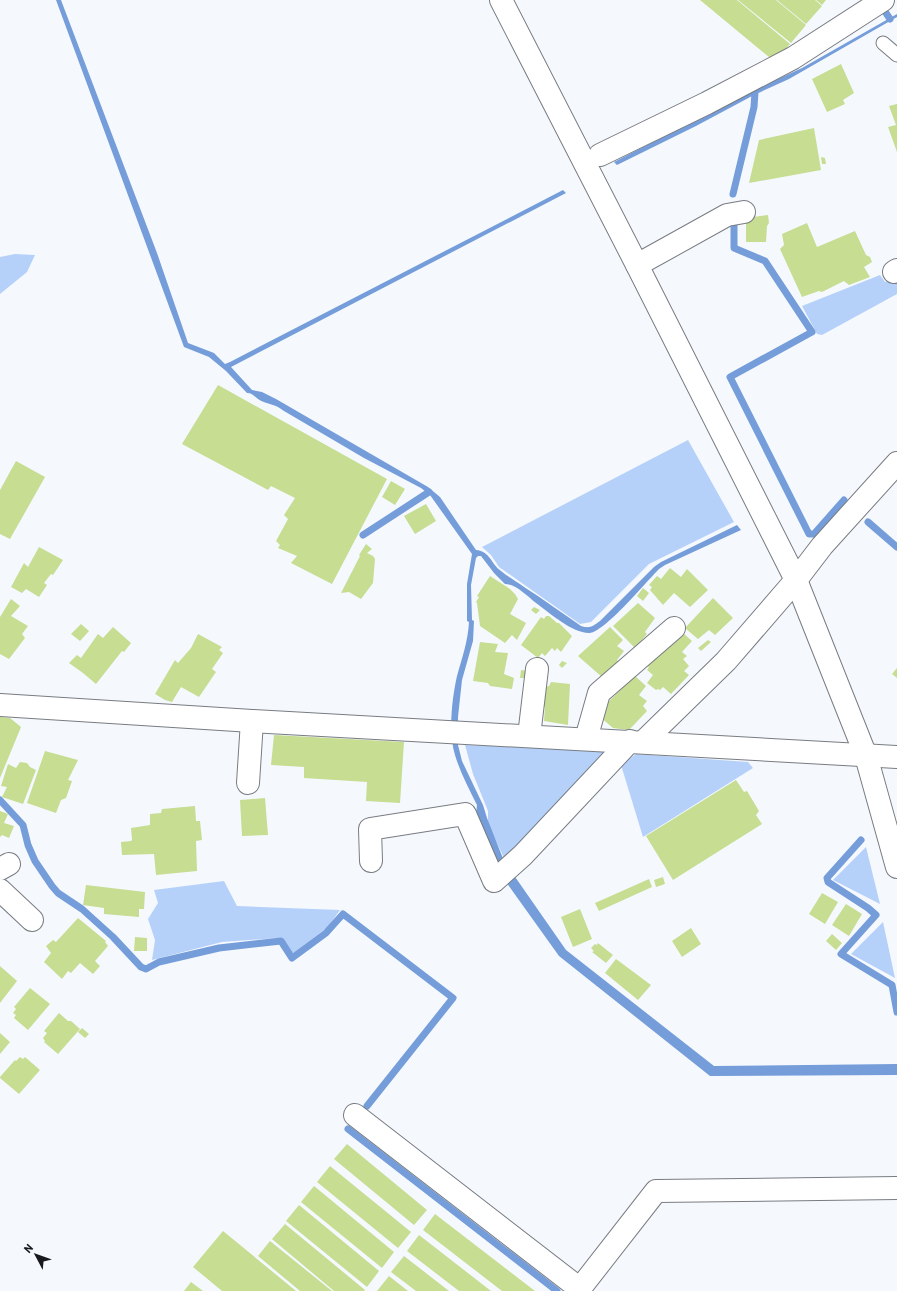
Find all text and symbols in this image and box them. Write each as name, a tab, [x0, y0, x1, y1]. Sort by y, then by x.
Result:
north arrow	[16, 1235, 56, 1275]
text: N	[21, 1241, 35, 1255]

